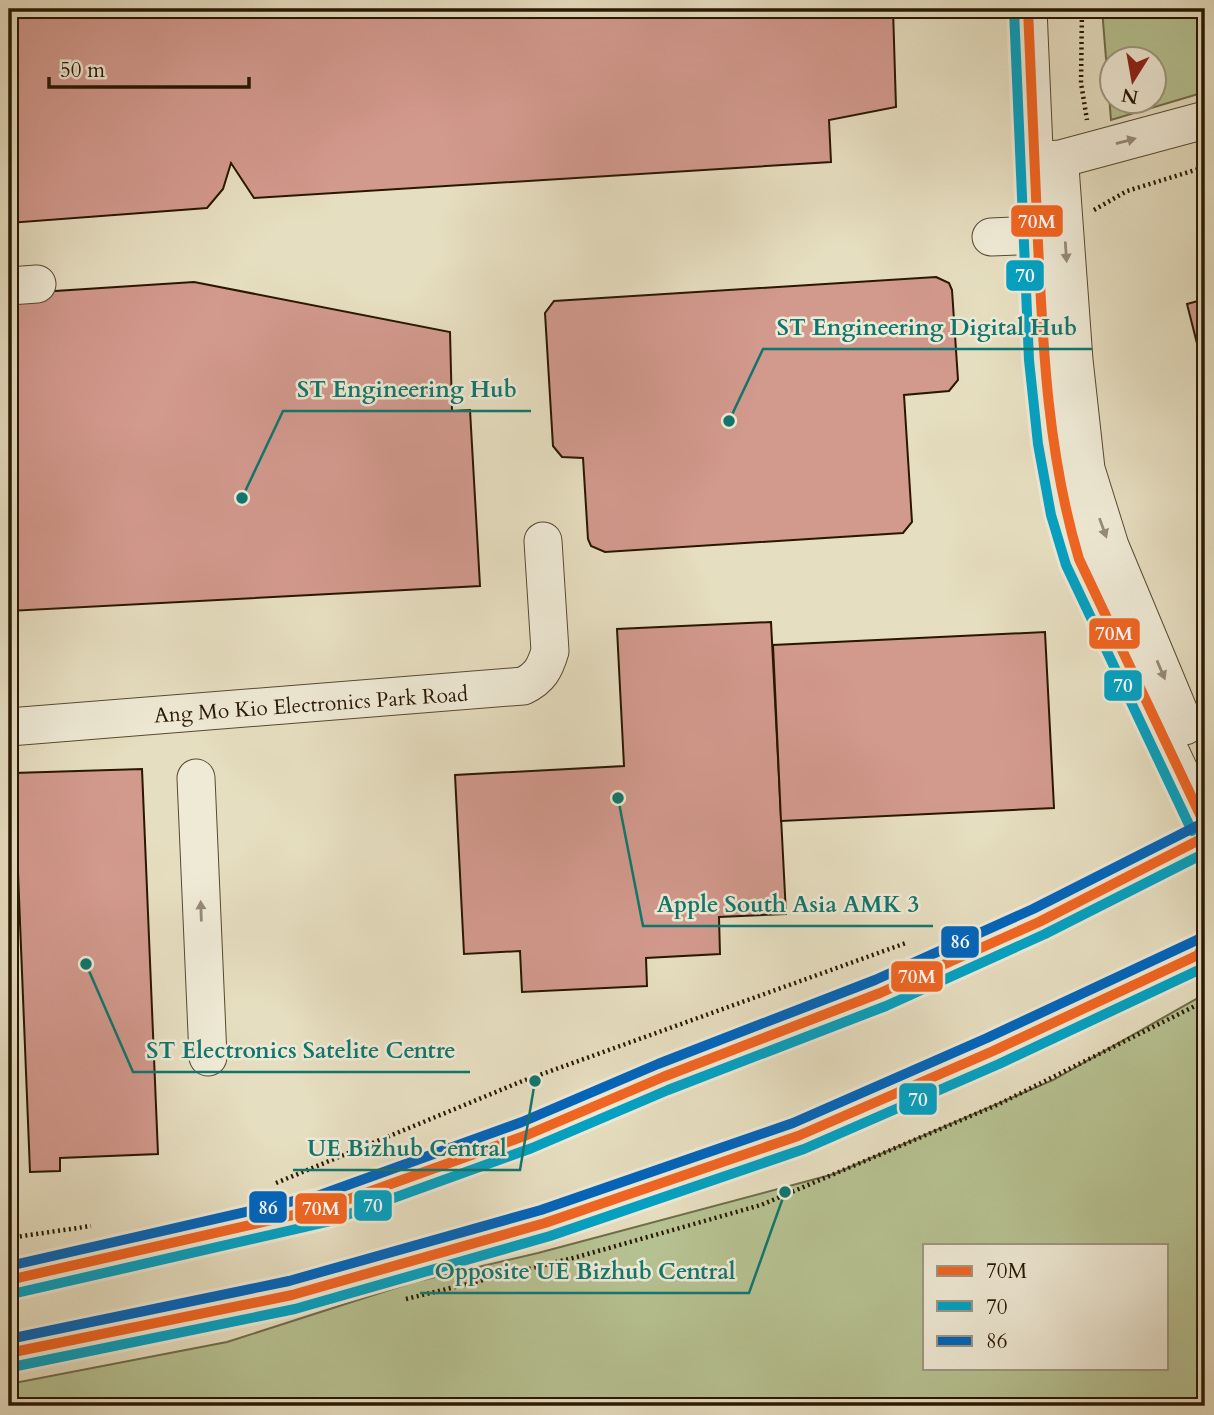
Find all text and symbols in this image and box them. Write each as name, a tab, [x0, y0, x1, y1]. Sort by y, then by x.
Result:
scale bar	[49, 46, 248, 90]
north arrow	[1098, 46, 1168, 116]
text: 50 m	[60, 56, 105, 85]
text: N	[1119, 81, 1141, 110]
one-way arrow	[1115, 135, 1137, 146]
line badge: 70M	[1010, 204, 1064, 238]
text: 70M	[1018, 209, 1057, 235]
one-way arrow	[1061, 241, 1072, 263]
line badge: 70	[1005, 259, 1045, 292]
text: 70	[1015, 263, 1035, 289]
callout: ST Engineering Digital Hub	[763, 305, 1092, 349]
text: ST Engineering Digital Hub	[777, 312, 1077, 343]
callout: ST Engineering Hub	[283, 367, 531, 411]
text: ST Engineering Hub	[297, 374, 517, 405]
one-way arrow	[1098, 517, 1109, 538]
line badge: 70M	[1088, 617, 1141, 650]
text: 70M	[1095, 621, 1134, 647]
one-way arrow	[1156, 660, 1167, 681]
line badge: 70	[1103, 669, 1143, 702]
text: 70	[1113, 673, 1133, 699]
street label: Ang Mo Kio Electronics Park Road	[153, 680, 469, 730]
callout: Apple South Asia AMK 3	[643, 882, 933, 926]
text: Apple South Asia AMK 3	[657, 889, 919, 920]
one-way arrow	[195, 899, 206, 921]
line badge: 86	[940, 925, 980, 959]
text: 86	[950, 929, 970, 955]
line badge: 70M	[890, 960, 944, 993]
text: 70M	[898, 964, 937, 990]
callout: ST Electronics Satelite Centre	[133, 1028, 470, 1072]
text: ST Electronics Satelite Centre	[146, 1035, 456, 1066]
line badge: 70	[898, 1082, 938, 1116]
text: 70	[908, 1087, 928, 1113]
callout: UE Bizhub Central	[293, 1126, 520, 1170]
text: UE Bizhub Central	[307, 1133, 507, 1164]
line badge: 70	[353, 1189, 393, 1222]
line badge: 86	[248, 1190, 288, 1224]
line badge: 70M	[294, 1192, 348, 1225]
text: 70	[363, 1193, 383, 1219]
text: 86	[258, 1195, 278, 1221]
text: 70M	[302, 1196, 341, 1222]
legend	[923, 1244, 1168, 1370]
callout: Opposite UE Bizhub Central	[420, 1249, 749, 1293]
text: Opposite UE Bizhub Central	[434, 1256, 736, 1287]
text: 70M	[986, 1257, 1028, 1286]
text: 70	[986, 1293, 1008, 1322]
text: 86	[986, 1327, 1008, 1356]

